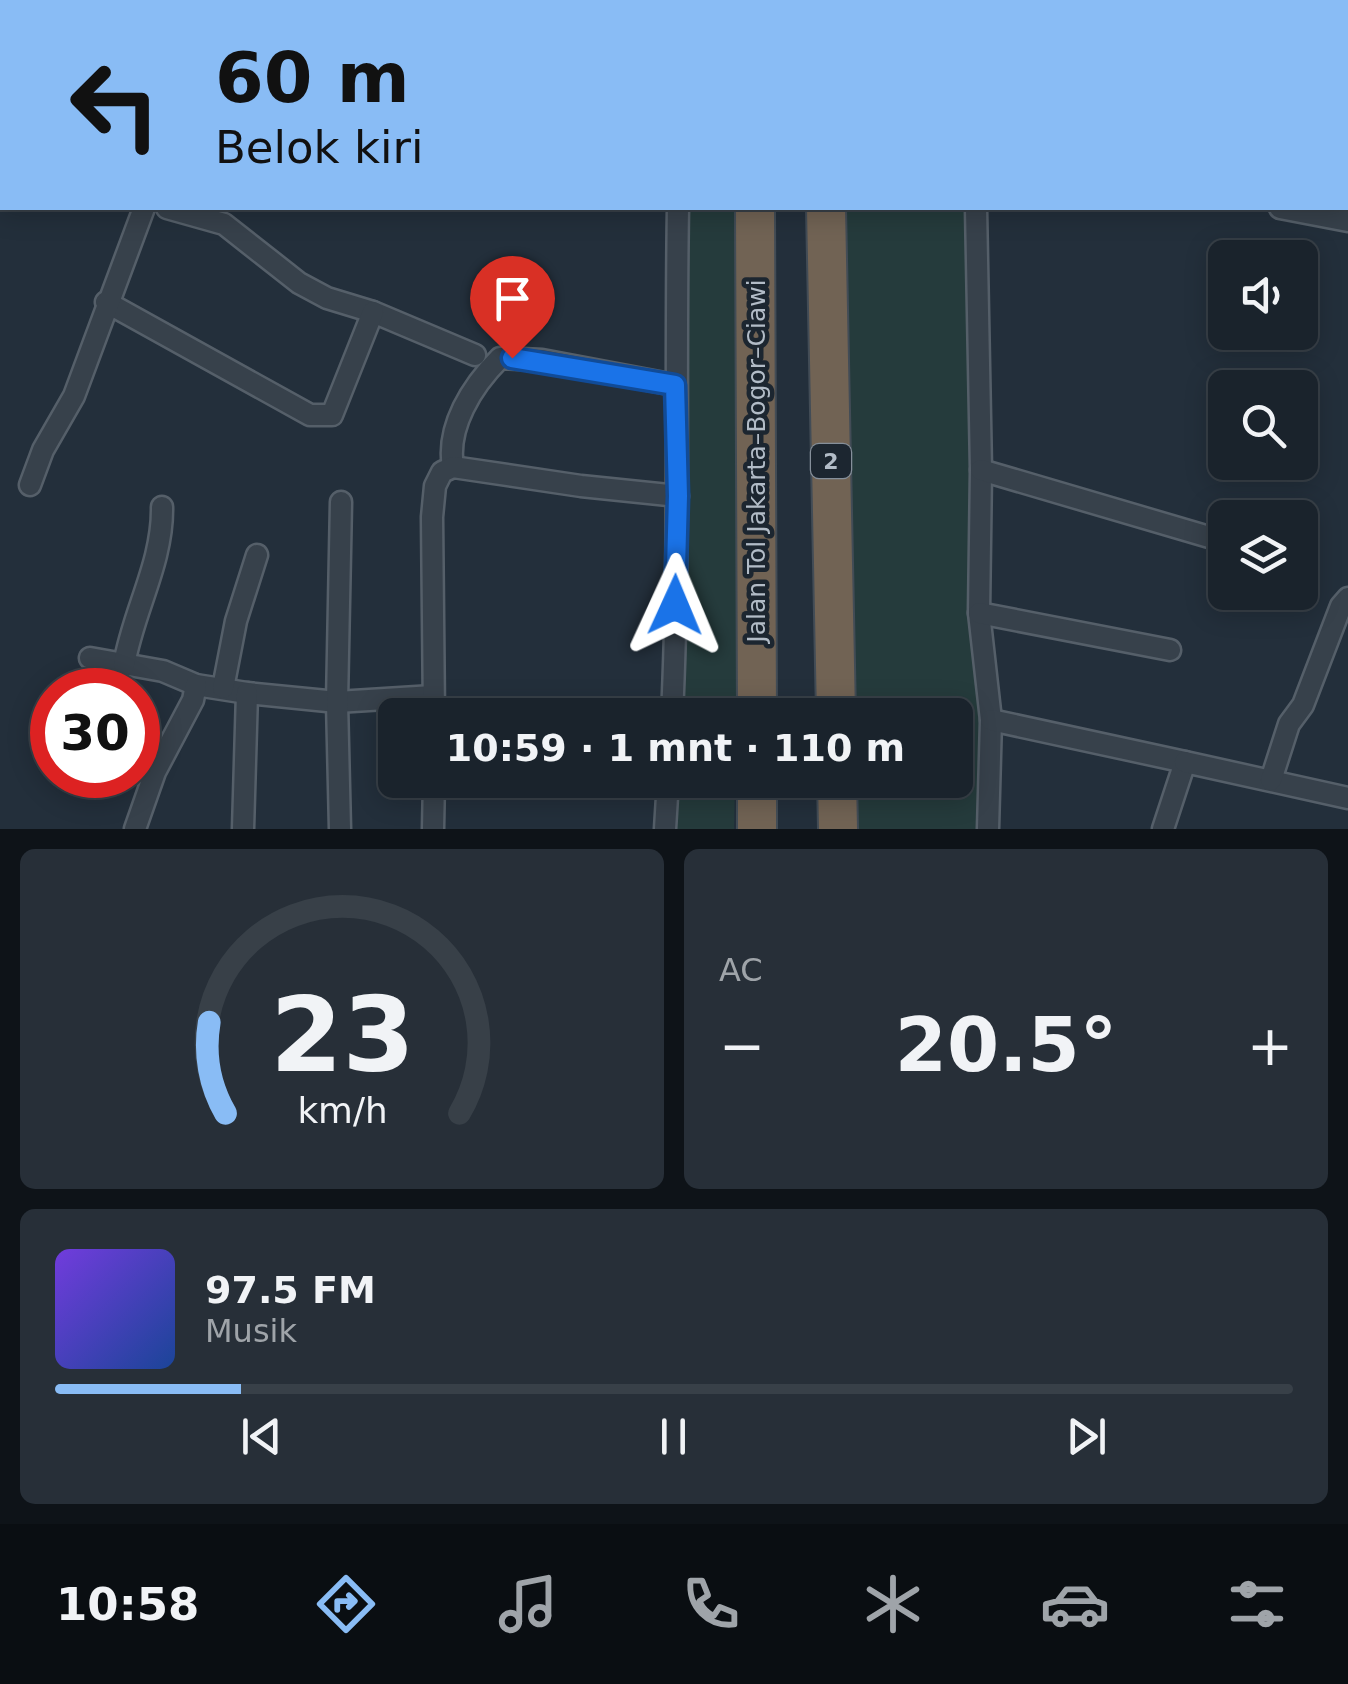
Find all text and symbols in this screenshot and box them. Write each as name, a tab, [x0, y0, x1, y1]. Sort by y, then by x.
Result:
text: 60 m	[215, 37, 410, 119]
icon: left	[50, 40, 180, 170]
text: Belok kiri	[215, 121, 424, 174]
map controls	[1208, 240, 1318, 610]
button: sound	[1208, 240, 1318, 350]
pin	[470, 256, 555, 359]
icon: arrive	[485, 271, 540, 326]
street label: Jalan Tol Jakarta–Bogor–Ciawi	[742, 279, 771, 645]
button: search	[1208, 370, 1318, 480]
road number: 2	[811, 444, 851, 478]
button: layers	[1208, 500, 1318, 610]
position arrow	[623, 553, 727, 657]
speed limit sign: 30	[30, 668, 160, 798]
text: 10:59 · 1 mnt · 110 m	[446, 726, 905, 770]
text: AC	[719, 951, 763, 989]
text: 23	[270, 974, 414, 1096]
text: 20.5°	[895, 1001, 1117, 1089]
text: −	[719, 1014, 765, 1078]
text: +	[1247, 1014, 1293, 1078]
text: km/h	[297, 1090, 387, 1131]
text: 97.5 FM	[205, 1268, 376, 1312]
text: Musik	[205, 1312, 297, 1350]
icon: previous	[234, 1409, 289, 1464]
icon: pause	[646, 1409, 701, 1464]
icon: next	[1059, 1409, 1114, 1464]
icon: directions	[311, 1569, 381, 1639]
icon: music	[493, 1569, 563, 1639]
icon: phone	[676, 1569, 746, 1639]
icon: climate	[858, 1569, 928, 1639]
icon: car	[1040, 1569, 1110, 1639]
icon: filters	[1222, 1569, 1292, 1639]
text: 10:58	[56, 1578, 199, 1631]

